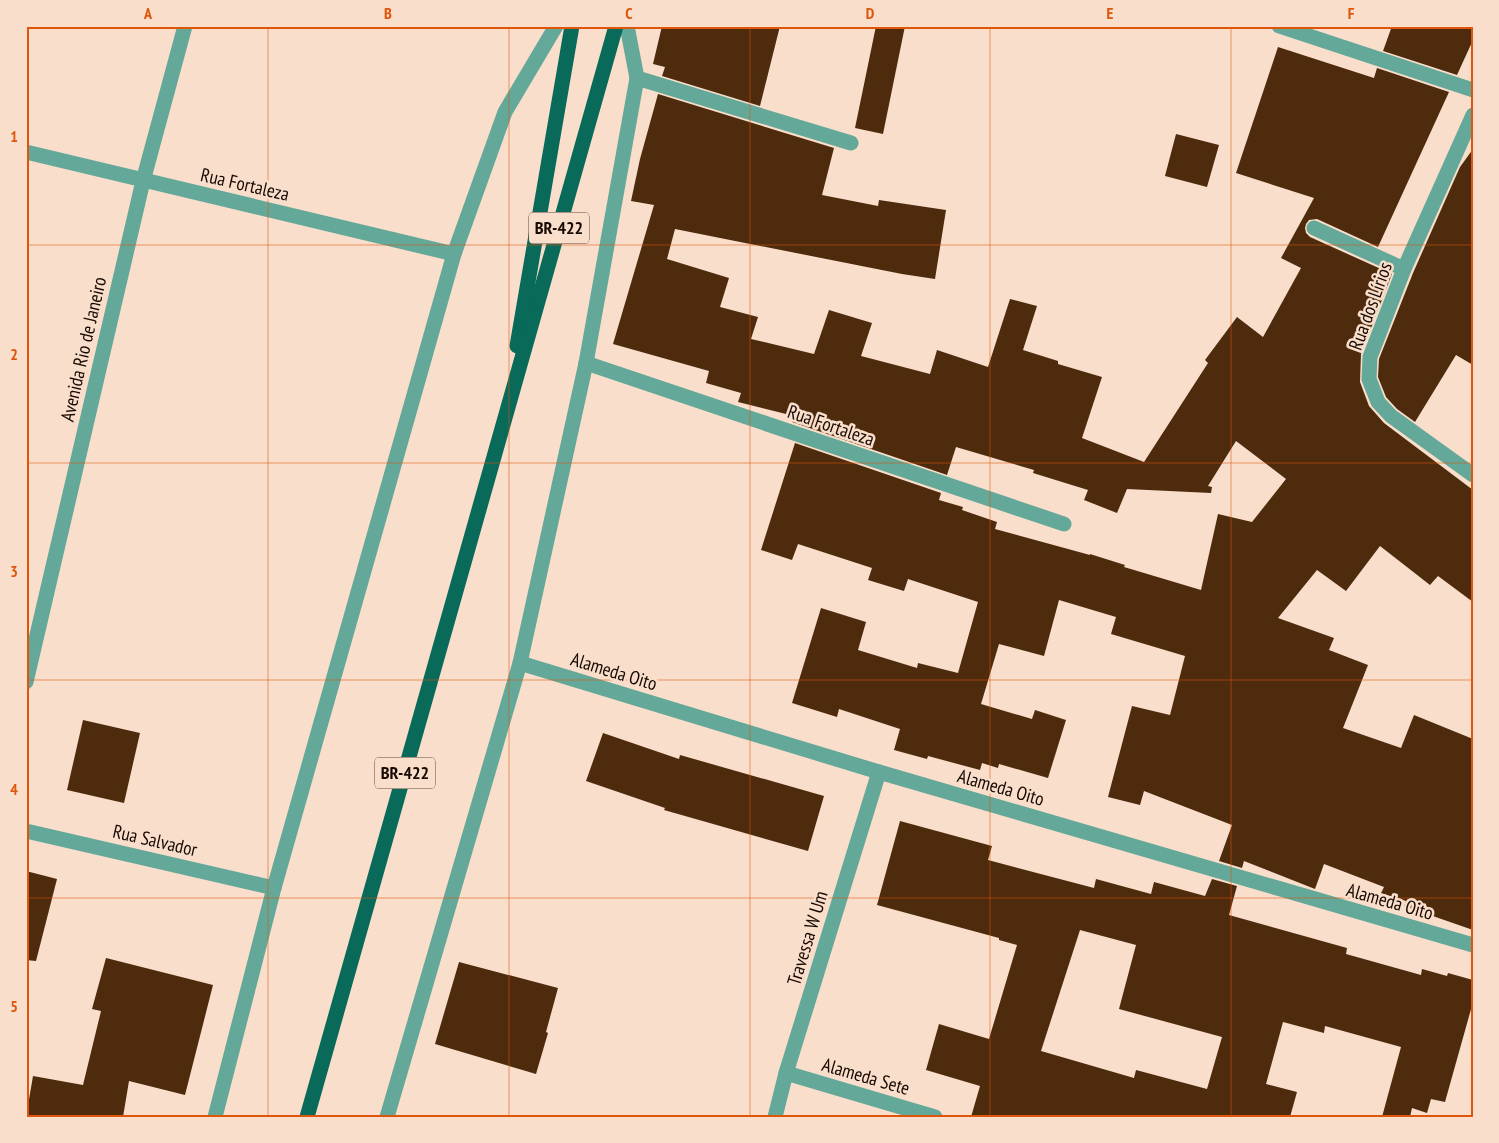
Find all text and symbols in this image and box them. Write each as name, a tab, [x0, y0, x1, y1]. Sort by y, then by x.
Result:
text: A	[143, 3, 153, 23]
text: B	[384, 3, 392, 23]
text: C	[625, 3, 633, 23]
text: D	[866, 3, 875, 23]
text: E	[1107, 3, 1114, 23]
text: F	[1348, 3, 1355, 23]
text: 1	[10, 126, 18, 146]
street label: Rua Fortaleza	[198, 162, 292, 206]
road number: BR-422	[529, 212, 589, 244]
street label: Rua dos Lírios	[1343, 259, 1397, 353]
street label: Avenida Rio de Janeiro	[55, 274, 111, 424]
text: 2	[10, 344, 18, 364]
street label: Rua Fortaleza	[784, 399, 878, 451]
text: 3	[10, 561, 18, 581]
street label: Alameda Oito	[568, 647, 660, 695]
road number: BR-422	[375, 758, 435, 788]
street label: Alameda Oito	[955, 763, 1047, 811]
text: 4	[10, 779, 18, 799]
street label: Rua Salvador	[111, 819, 200, 862]
street label: Alameda Oito	[1344, 877, 1436, 925]
street label: Travessa W Um	[781, 888, 833, 988]
text: 5	[10, 996, 18, 1016]
street label: Alameda Sete	[819, 1052, 913, 1100]

